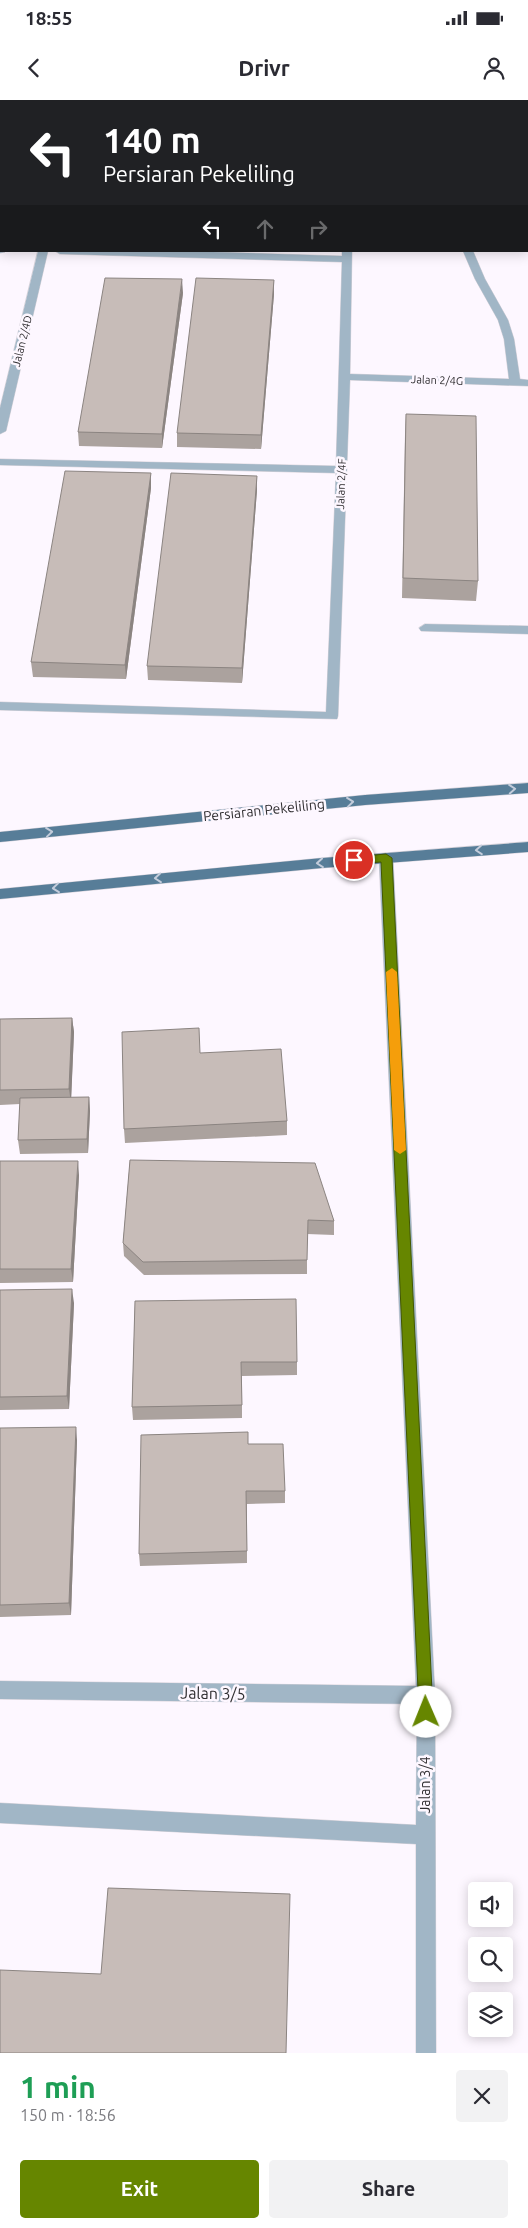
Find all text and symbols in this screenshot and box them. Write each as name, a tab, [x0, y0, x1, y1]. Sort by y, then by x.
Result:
text: 18:55	[25, 7, 73, 29]
icon: back	[20, 54, 48, 82]
icon: person	[480, 54, 508, 82]
text: Drivr	[238, 55, 290, 80]
icon: left	[20, 120, 85, 185]
text: 140 m	[103, 120, 201, 160]
text: Persiaran Pekeliling	[103, 161, 295, 186]
icon: left	[198, 215, 226, 243]
icon: ahead	[251, 215, 279, 243]
icon: right	[304, 215, 332, 243]
street label: Jalan 2/4D	[10, 314, 34, 368]
street label: Jalan 2/4G	[411, 373, 463, 387]
street label: Jalan 2/4F	[334, 458, 348, 510]
one-way arrow	[508, 784, 516, 795]
street label: Persiaran Pekeliling	[202, 796, 326, 824]
one-way arrow	[346, 797, 354, 808]
one-way arrow	[45, 827, 53, 838]
pin	[333, 839, 375, 881]
one-way arrow	[475, 845, 483, 856]
icon: arrive	[340, 846, 368, 874]
one-way arrow	[316, 857, 324, 868]
one-way arrow	[154, 872, 162, 883]
one-way arrow	[52, 882, 60, 893]
street label: Jalan 3/5	[180, 1683, 246, 1703]
position arrow	[399, 1685, 451, 1737]
street label: Jalan 3/4	[417, 1756, 433, 1814]
map controls	[468, 1882, 513, 2037]
button: sound	[468, 1882, 513, 1927]
button: search	[468, 1937, 513, 1982]
button: layers	[468, 1992, 513, 2037]
text: 1 min	[20, 2070, 96, 2104]
button: close	[456, 2070, 508, 2122]
text: 150 m · 18:56	[20, 2106, 116, 2124]
button: Exit	[20, 2160, 259, 2218]
button: Share	[269, 2160, 508, 2218]

